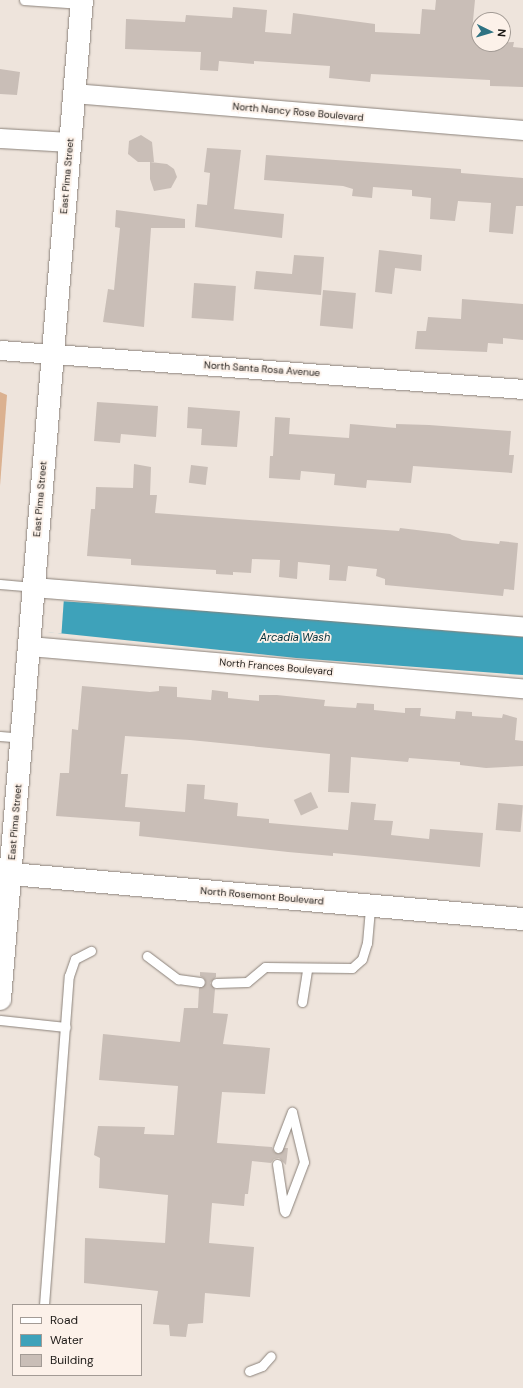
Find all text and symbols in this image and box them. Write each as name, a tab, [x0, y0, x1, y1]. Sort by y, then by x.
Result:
north arrow	[471, 12, 511, 52]
text: N	[495, 28, 509, 38]
street label: North Nancy Rose Boulevard	[232, 100, 364, 124]
street label: East Pima Street	[58, 138, 76, 214]
street label: North Santa Rosa Avenue	[203, 359, 321, 379]
street label: East Pima Street	[31, 461, 49, 537]
water label: Arcadia Wash	[260, 630, 330, 644]
street label: North Frances Boulevard	[219, 656, 333, 678]
street label: East Pima Street	[6, 784, 24, 860]
street label: North Rosemont Boulevard	[200, 885, 324, 907]
legend	[12, 1304, 142, 1376]
text: Road	[50, 1312, 78, 1328]
text: Water	[50, 1332, 83, 1348]
text: Building	[50, 1352, 94, 1368]

